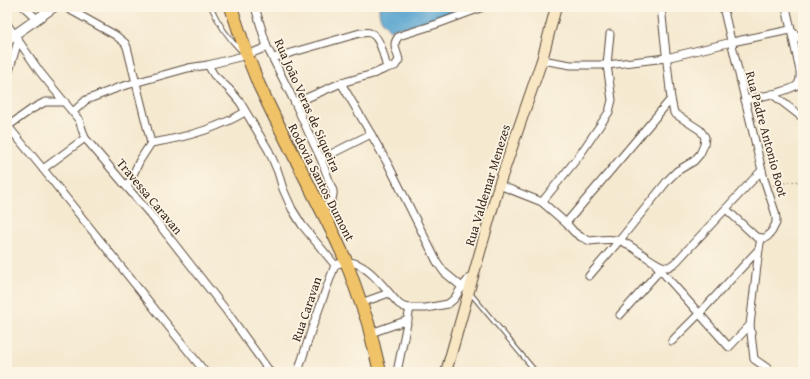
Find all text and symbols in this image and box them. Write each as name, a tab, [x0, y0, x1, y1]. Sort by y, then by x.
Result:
street label: Rua João Veras de Siqueira	[270, 36, 346, 176]
street label: Rua Padre Antonio Boot	[741, 69, 793, 200]
street label: Rodovia Santos Dumont	[284, 120, 360, 245]
street label: Rua Valdemar Menezes	[460, 122, 515, 248]
street label: Travessa Caravan	[112, 154, 188, 239]
street label: Rua Caravan	[286, 273, 327, 344]

